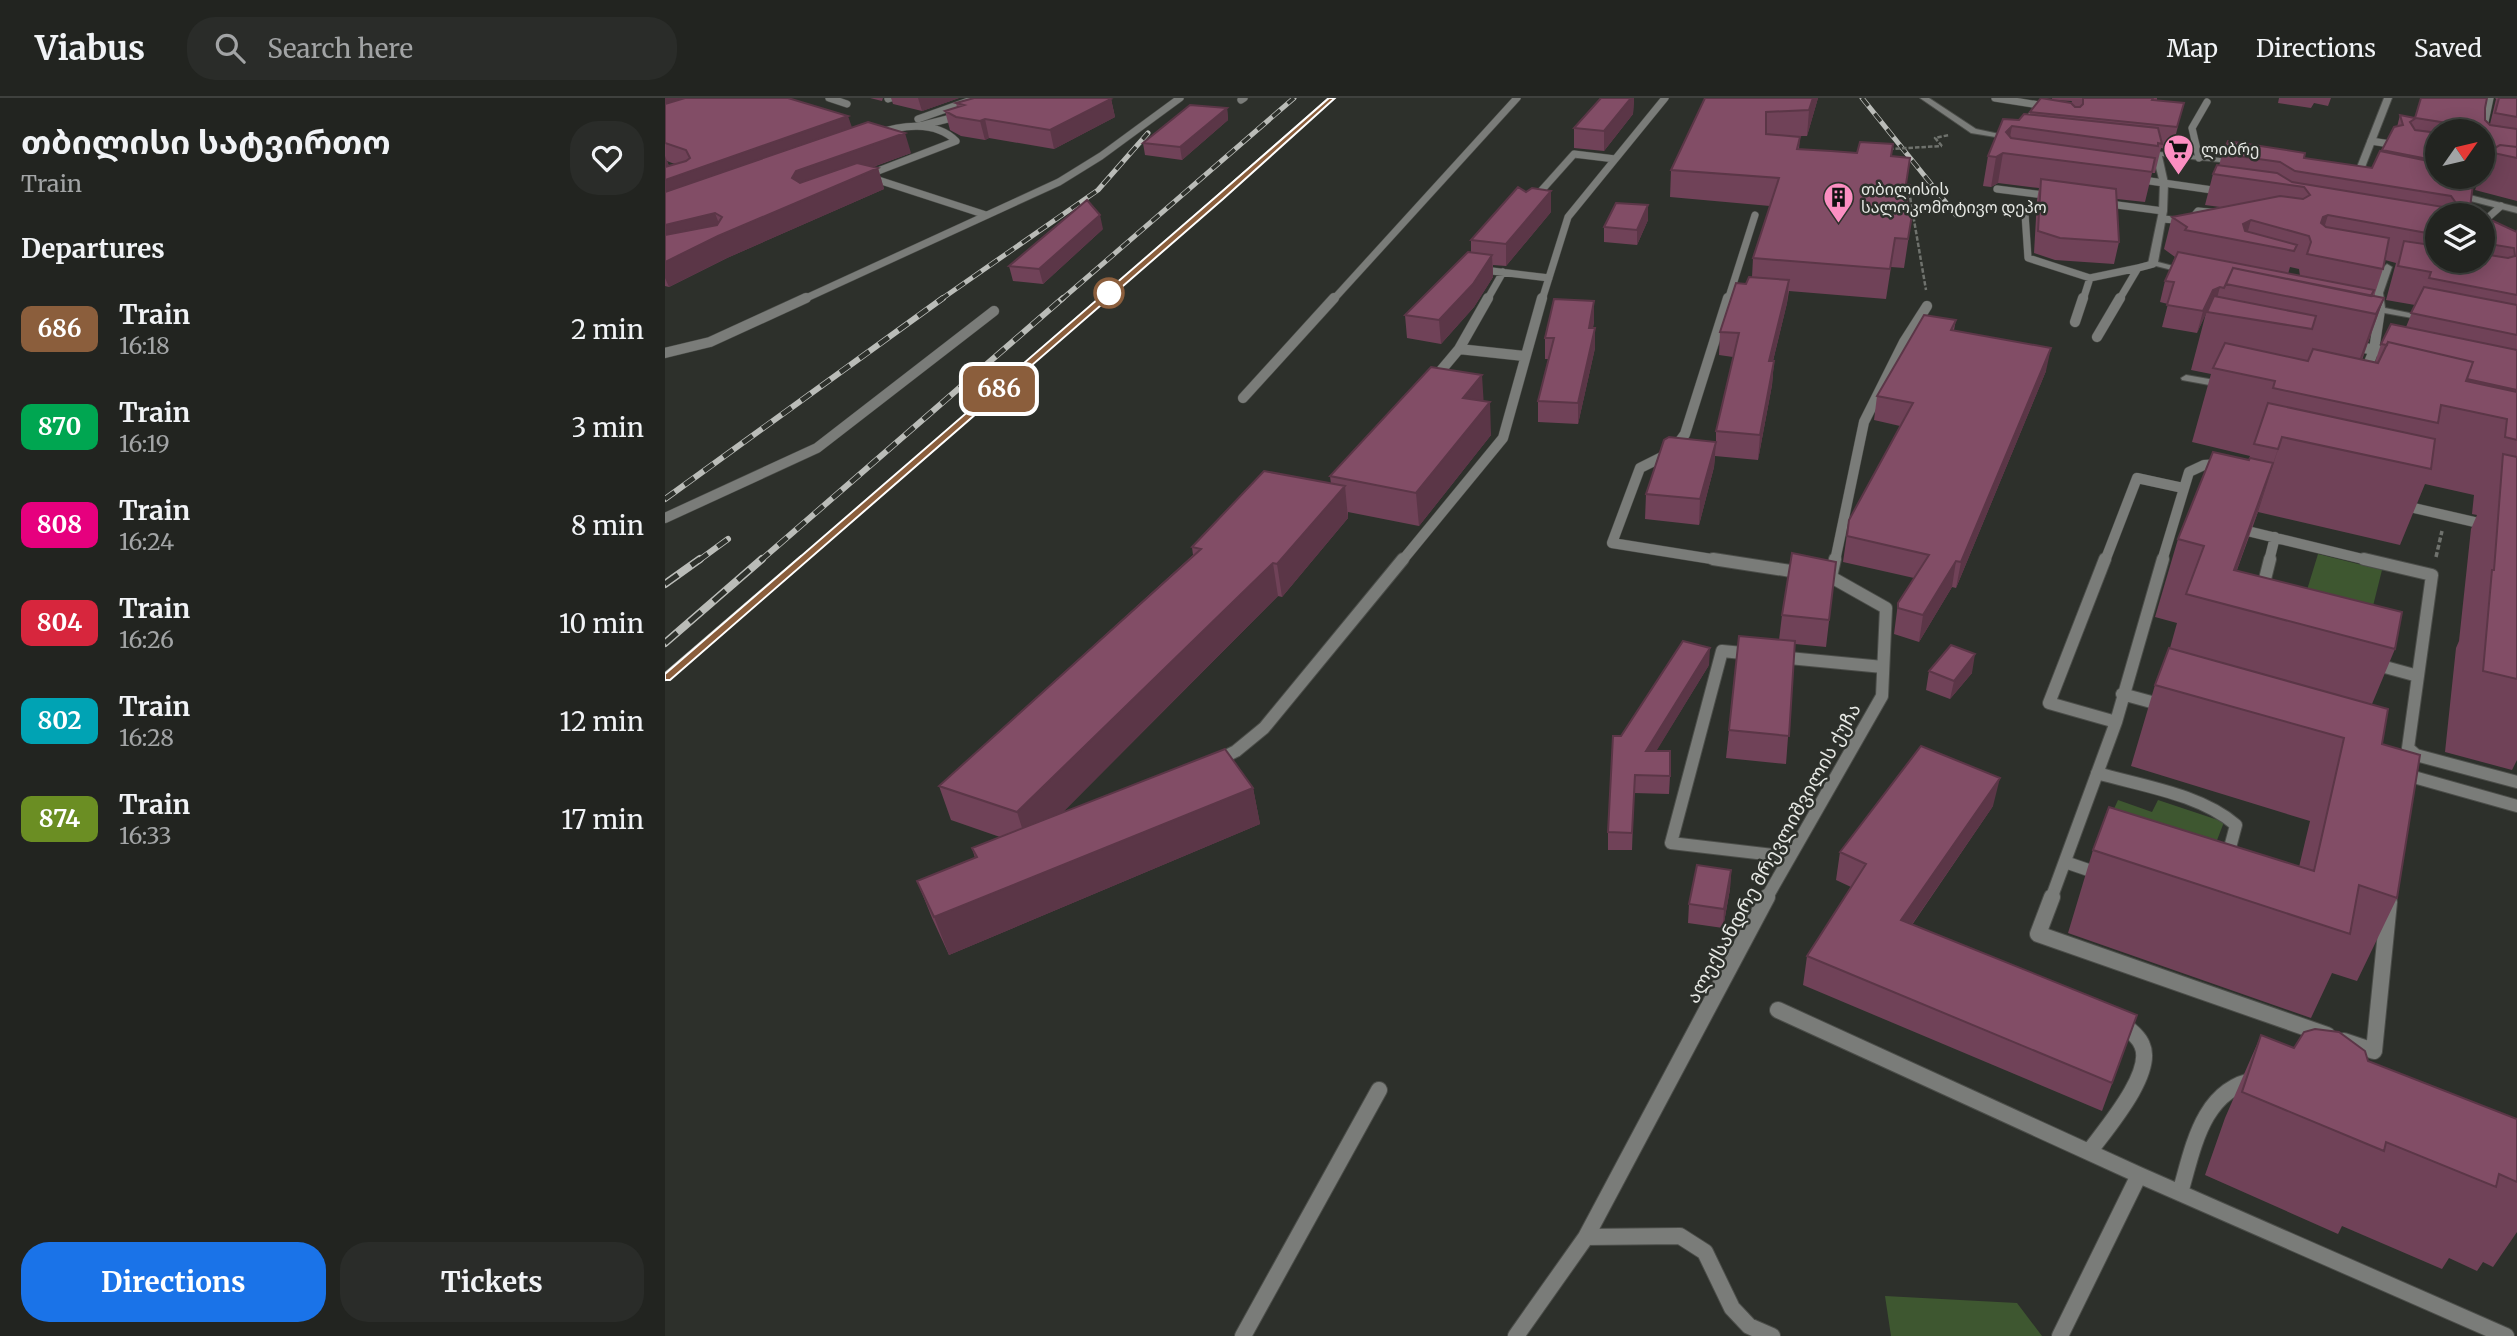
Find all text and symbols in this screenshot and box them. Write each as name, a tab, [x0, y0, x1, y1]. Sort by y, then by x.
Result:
search box	[187, 17, 677, 80]
text: Viabus	[35, 28, 145, 69]
icon: search	[211, 29, 249, 67]
text: Search here	[267, 32, 413, 65]
text: Map	[2167, 33, 2218, 64]
text: Directions	[2256, 33, 2376, 64]
text: Saved	[2414, 33, 2482, 64]
north arrow	[2425, 119, 2495, 189]
map controls	[2425, 119, 2495, 273]
button: heart	[570, 121, 644, 195]
text: თბილისი სატვირთო	[21, 122, 391, 163]
supermarket icon: ლიბრე	[2161, 132, 2195, 176]
place label: ლიბრე	[2201, 139, 2259, 160]
text: Train	[21, 169, 82, 198]
place label: თბილისის სალოკომოტივო დეპო	[1861, 179, 2047, 218]
building icon: თბილისის სალოკომოტივო დეპო	[1821, 181, 1855, 225]
button: layers	[2425, 203, 2495, 273]
text: Departures	[21, 232, 165, 265]
unlabelled marker	[1094, 278, 1124, 308]
text: Train	[119, 298, 190, 331]
text: 686	[37, 313, 82, 344]
text: 2 min	[571, 313, 644, 346]
text: 16:18	[119, 331, 170, 360]
line badge: 686	[959, 366, 1039, 412]
text: 686	[977, 373, 1021, 404]
text: Train	[119, 396, 190, 429]
text: 870	[38, 411, 81, 442]
text: 3 min	[572, 411, 644, 444]
text: 16:19	[119, 429, 170, 458]
text: Train	[119, 494, 190, 527]
text: 808	[37, 509, 82, 540]
text: 8 min	[571, 509, 644, 542]
text: 16:24	[119, 527, 174, 556]
text: Train	[119, 592, 190, 625]
text: 804	[37, 607, 82, 638]
text: 10 min	[559, 607, 644, 640]
text: 16:26	[119, 625, 174, 654]
text: Train	[119, 690, 190, 723]
street label: ალექსანდრე მრევლიშვილის ქუჩა	[1680, 699, 1867, 1008]
text: 802	[37, 705, 82, 736]
text: 12 min	[560, 705, 644, 738]
text: 16:28	[119, 723, 174, 752]
text: Train	[119, 788, 190, 821]
text: 874	[39, 803, 80, 834]
text: 17 min	[561, 803, 644, 836]
text: 16:33	[119, 821, 172, 850]
button: Directions	[21, 1242, 326, 1322]
button: Tickets	[340, 1242, 644, 1322]

